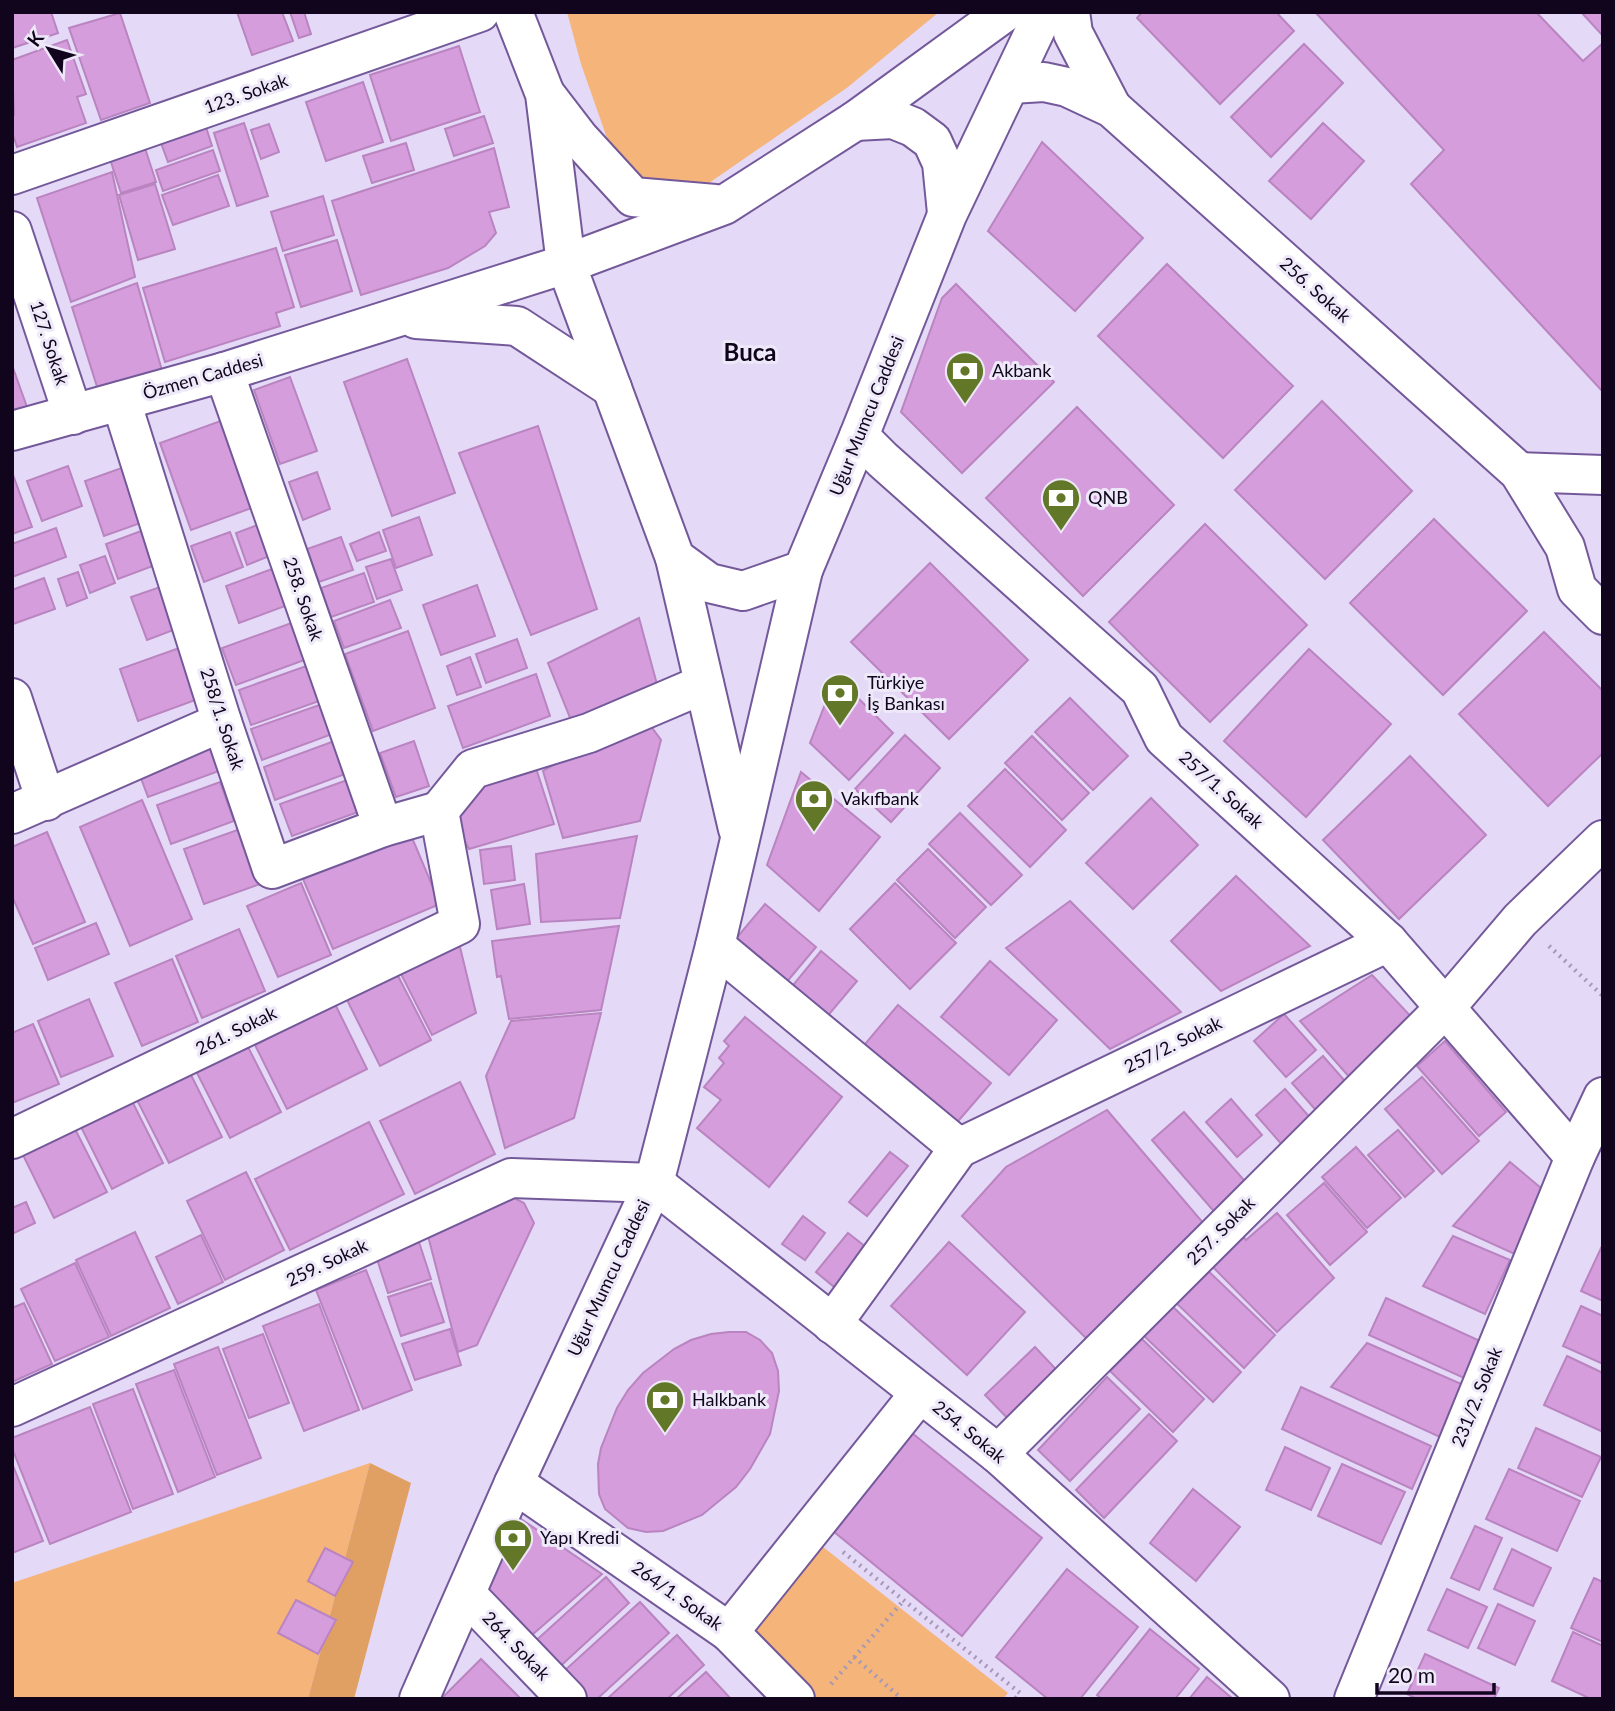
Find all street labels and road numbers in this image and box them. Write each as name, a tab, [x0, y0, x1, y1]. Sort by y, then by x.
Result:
street label: 123. Sokak	[201, 68, 291, 118]
street label: 256. Sokak	[1276, 252, 1356, 327]
street label: 127. Sokak	[26, 298, 74, 388]
street label: Uğur Mumcu Caddesi	[824, 333, 908, 499]
street label: Özmen Caddesi	[140, 348, 265, 404]
street label: 258. Sokak	[279, 554, 329, 644]
street label: 258/1. Sokak	[196, 665, 250, 773]
street label: 257/1. Sokak	[1175, 746, 1269, 833]
street label: 261. Sokak	[191, 1001, 280, 1059]
street label: 257/2. Sokak	[1120, 1011, 1226, 1077]
street label: 257. Sokak	[1182, 1191, 1260, 1269]
street label: Uğur Mumcu Caddesi	[562, 1196, 654, 1359]
street label: 259. Sokak	[282, 1233, 372, 1291]
street label: 231/2. Sokak	[1446, 1343, 1506, 1450]
street label: 254. Sokak	[929, 1395, 1011, 1468]
street label: 264/1. Sokak	[628, 1556, 728, 1635]
street label: 264. Sokak	[478, 1606, 556, 1685]

